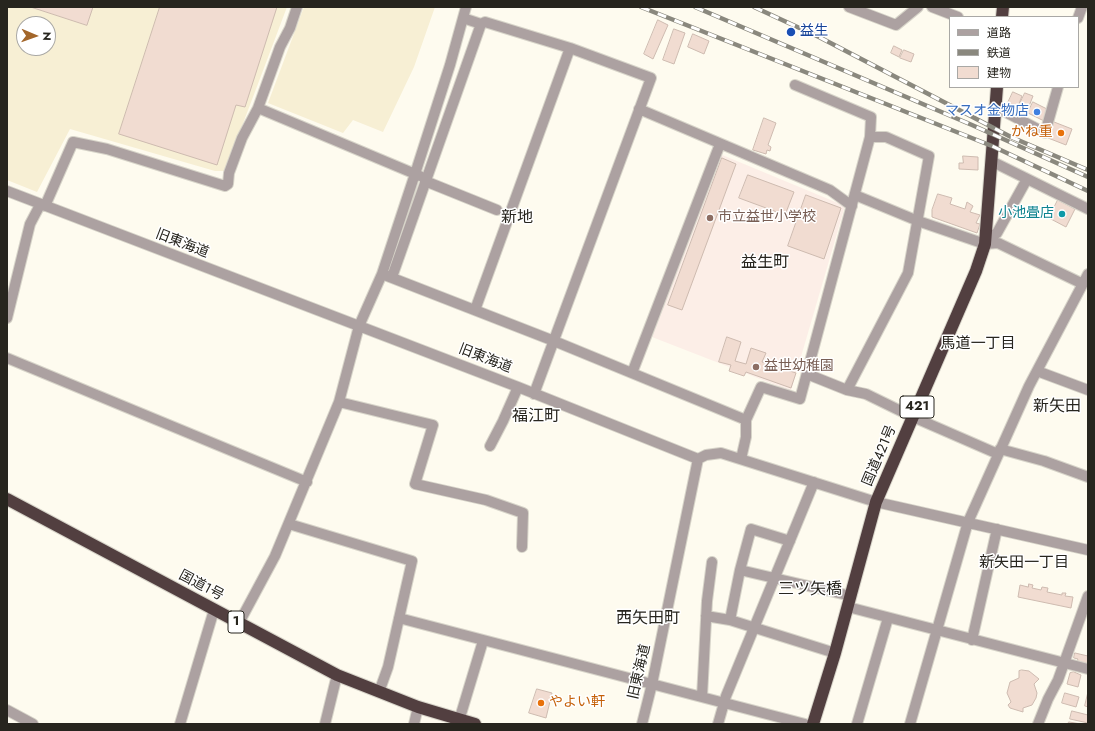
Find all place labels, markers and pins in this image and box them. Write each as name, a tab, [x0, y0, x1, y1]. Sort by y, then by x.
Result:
place label: 益生	[800, 24, 828, 40]
marker: 益生	[785, 26, 797, 38]
place label: マスオ金物店	[945, 104, 1029, 120]
marker: マスオ金物店	[1032, 107, 1042, 117]
place label: かね重	[1011, 125, 1053, 141]
marker: かね重	[1056, 128, 1066, 138]
place label: 小池畳店	[998, 206, 1054, 222]
marker: 小池畳店	[1057, 209, 1067, 219]
place label: 市立益世小学校	[718, 210, 816, 226]
marker: 市立益世小学校	[705, 213, 715, 223]
place label: 益世幼稚園	[764, 359, 834, 375]
marker: 益世幼稚園	[751, 362, 761, 372]
place label: やよい軒	[549, 695, 605, 711]
marker: やよい軒	[536, 698, 546, 708]

